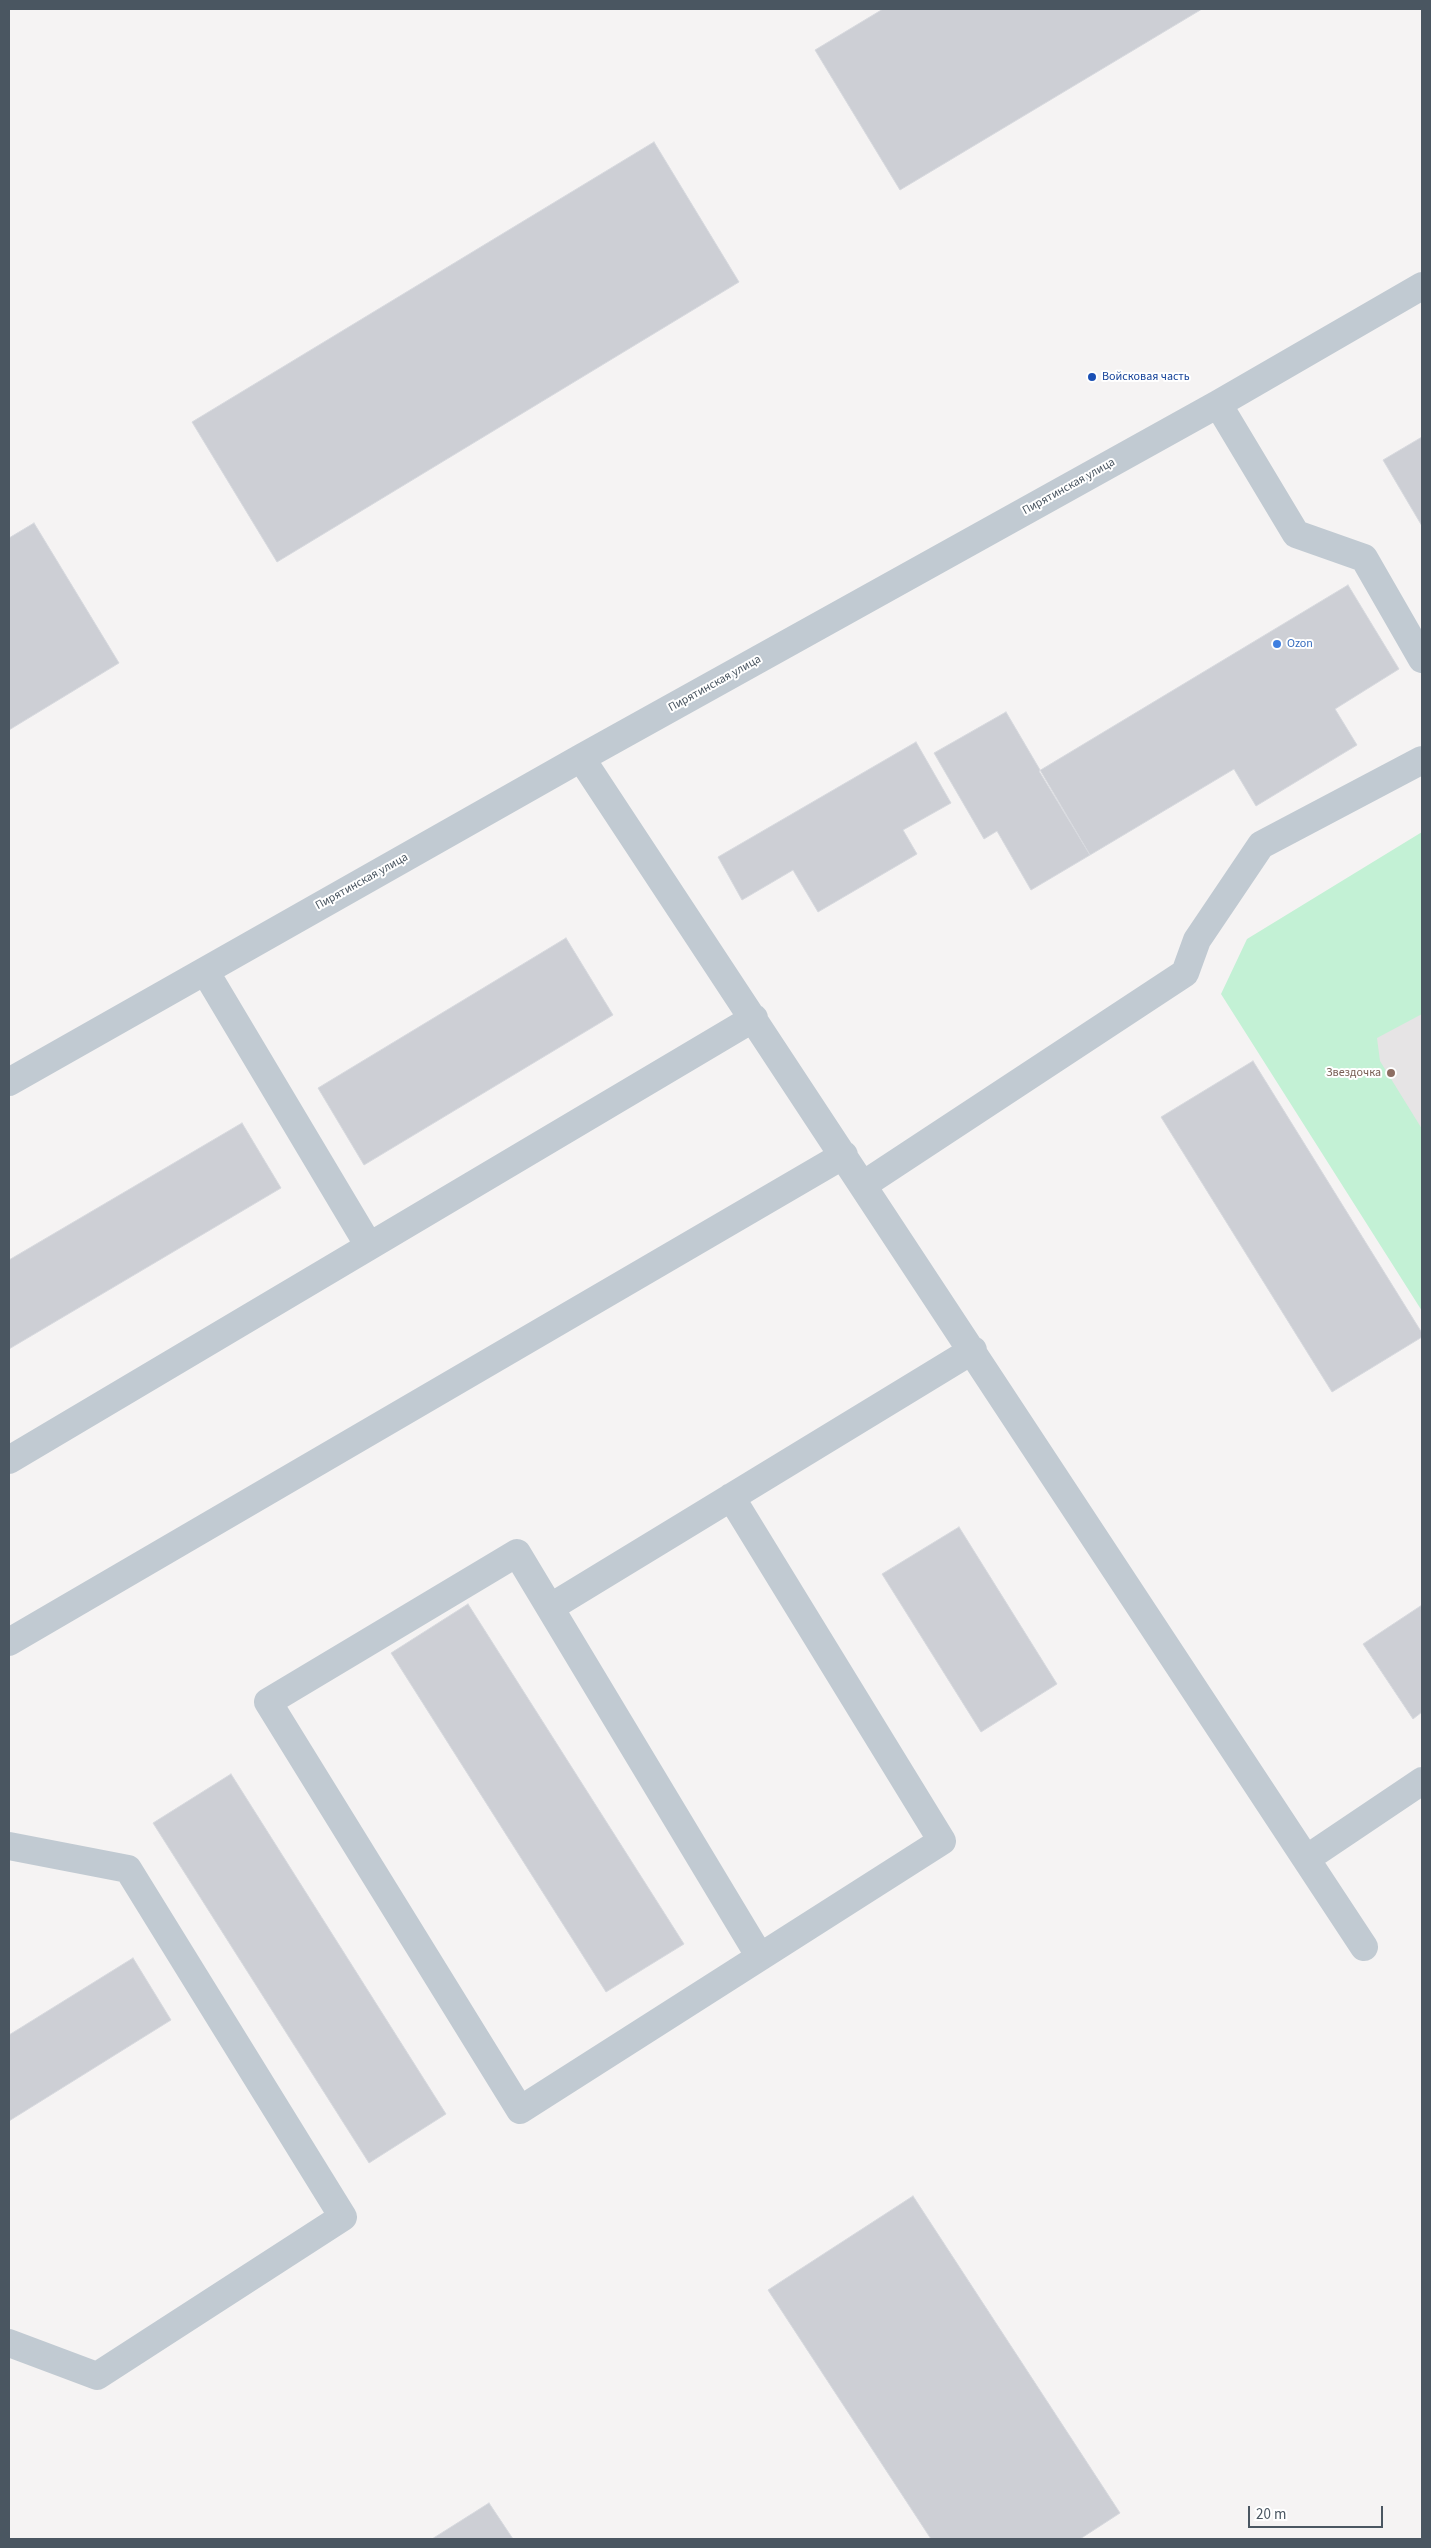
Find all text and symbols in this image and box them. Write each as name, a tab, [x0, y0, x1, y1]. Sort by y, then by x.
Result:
place label: Войсковая часть	[1102, 370, 1190, 384]
marker: Войсковая часть	[1086, 371, 1098, 383]
street label: Пирятинская улица	[1020, 456, 1118, 518]
place label: Ozon	[1287, 637, 1313, 651]
marker: Ozon	[1271, 638, 1283, 650]
street label: Пирятинская улица	[666, 653, 764, 715]
street label: Пирятинская улица	[313, 851, 411, 913]
place label: Звездочка	[1326, 1066, 1381, 1080]
marker: Звездочка	[1385, 1067, 1397, 1079]
scale bar	[1251, 2496, 1386, 2528]
text: 20 m	[1256, 2504, 1286, 2525]

